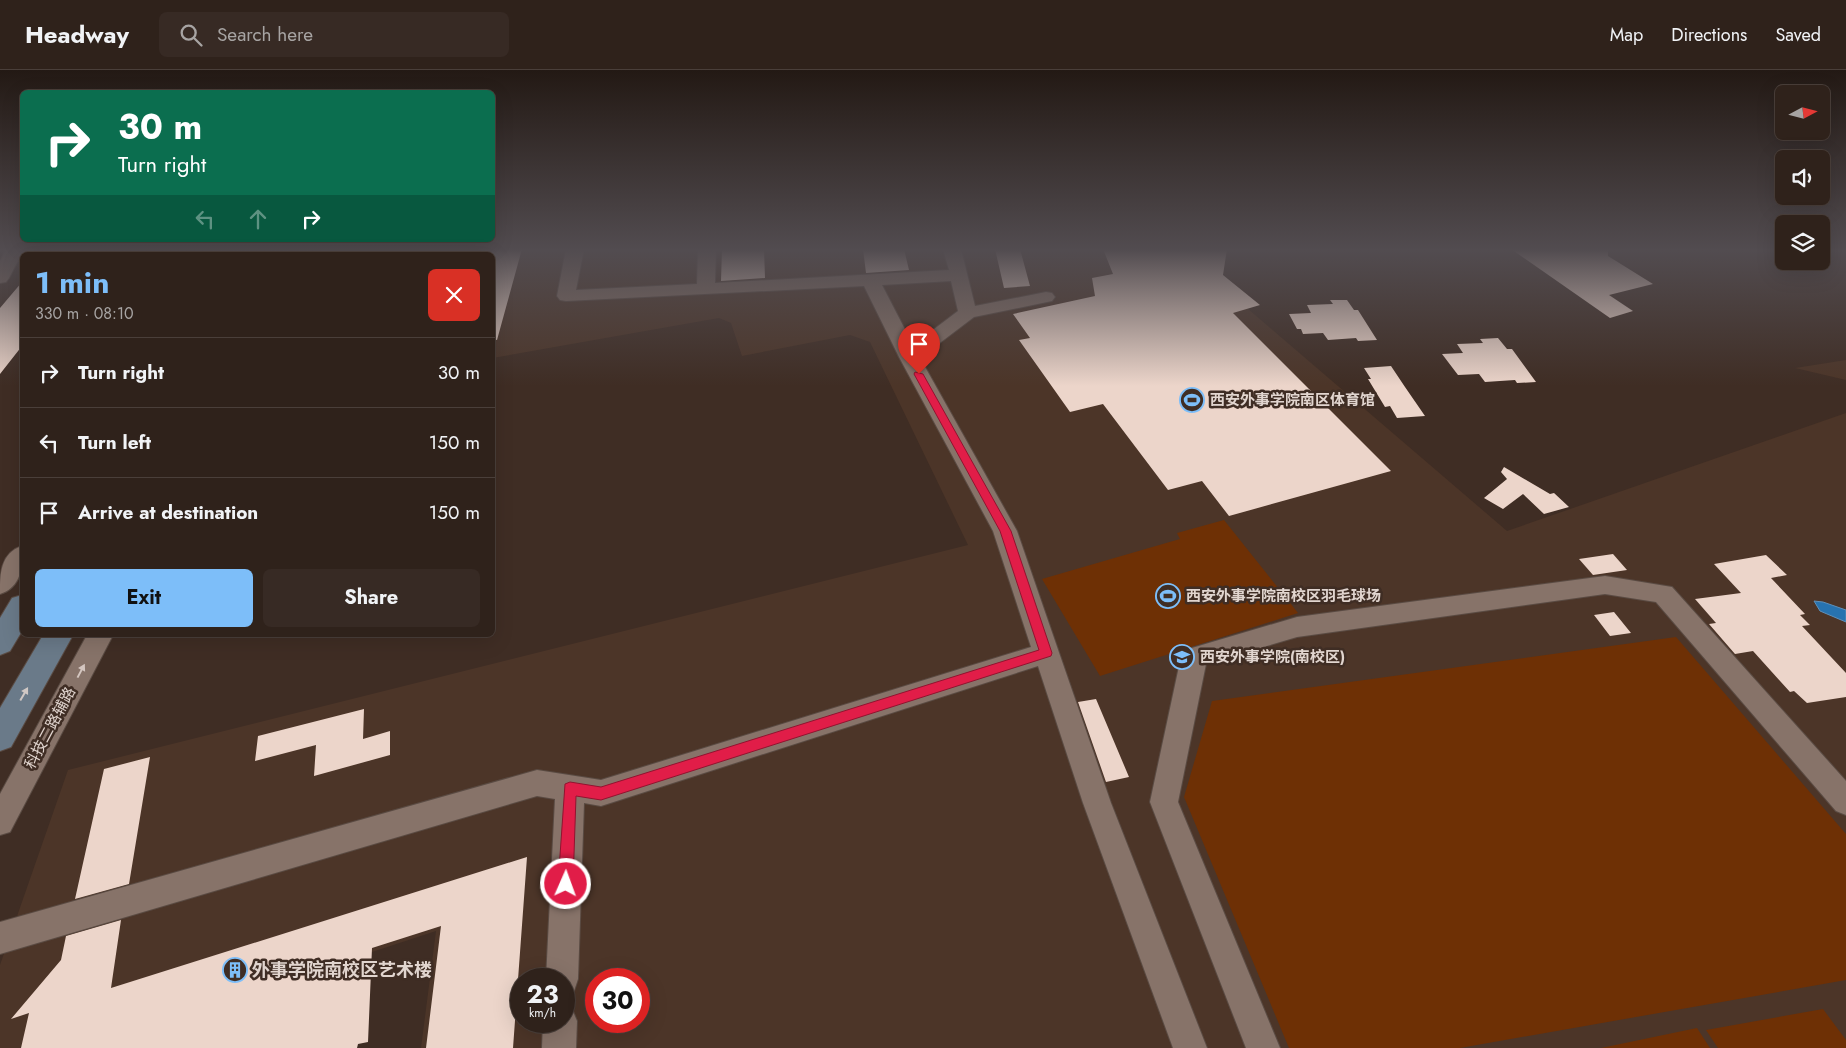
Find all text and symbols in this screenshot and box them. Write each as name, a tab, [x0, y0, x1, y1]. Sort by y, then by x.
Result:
search box	[159, 12, 509, 57]
text: Headway	[25, 17, 129, 52]
icon: search	[177, 21, 205, 49]
text: Search here	[217, 21, 313, 48]
text: Map	[1610, 22, 1643, 48]
text: Directions	[1671, 22, 1747, 48]
text: Saved	[1775, 22, 1821, 48]
north arrow	[1775, 85, 1830, 140]
map controls	[1775, 85, 1830, 270]
text: 30 m	[118, 102, 202, 152]
icon: right	[35, 110, 100, 175]
text: Turn right	[118, 148, 206, 180]
button: sound	[1775, 150, 1830, 205]
icon: left	[191, 205, 219, 233]
icon: ahead	[244, 205, 272, 233]
icon: right	[297, 205, 325, 233]
button: layers	[1775, 215, 1830, 270]
text: 1 min	[35, 261, 109, 304]
button: close	[428, 269, 480, 321]
text: 330 m · 08:10	[35, 302, 134, 325]
pin	[898, 323, 940, 374]
icon: arrive	[905, 330, 933, 358]
icon: right	[35, 359, 63, 387]
text: Turn right	[78, 359, 164, 386]
text: 30 m	[438, 359, 480, 386]
sports icon: 西安外事学院南区体育馆	[1179, 387, 1205, 413]
place label: 西安外事学院南区体育馆	[1210, 389, 1375, 411]
icon: left	[35, 429, 63, 457]
text: Turn left	[78, 429, 151, 456]
text: 150 m	[429, 429, 480, 456]
icon: arrive	[35, 499, 63, 527]
text: Arrive at destination	[78, 499, 258, 526]
text: 150 m	[429, 499, 480, 526]
button: Exit	[35, 569, 253, 627]
button: Share	[263, 569, 480, 627]
sports icon: 西安外事学院南校区羽毛球场	[1155, 583, 1181, 609]
place label: 西安外事学院南校区羽毛球场	[1186, 585, 1381, 607]
school or university icon: 西安外事学院(南校区)	[1169, 644, 1195, 670]
place label: 西安外事学院(南校区)	[1200, 646, 1345, 668]
one-way arrow	[77, 663, 85, 678]
street label: 科技二路辅路	[19, 683, 81, 773]
one-way arrow	[20, 687, 28, 702]
position arrow	[539, 857, 591, 909]
building icon: 外事学院南校区艺术楼	[222, 957, 248, 983]
place label: 外事学院南校区艺术楼	[252, 957, 432, 983]
speed limit sign: 30	[585, 968, 650, 1033]
text: 23	[527, 976, 558, 1012]
text: km/h	[529, 1004, 556, 1022]

